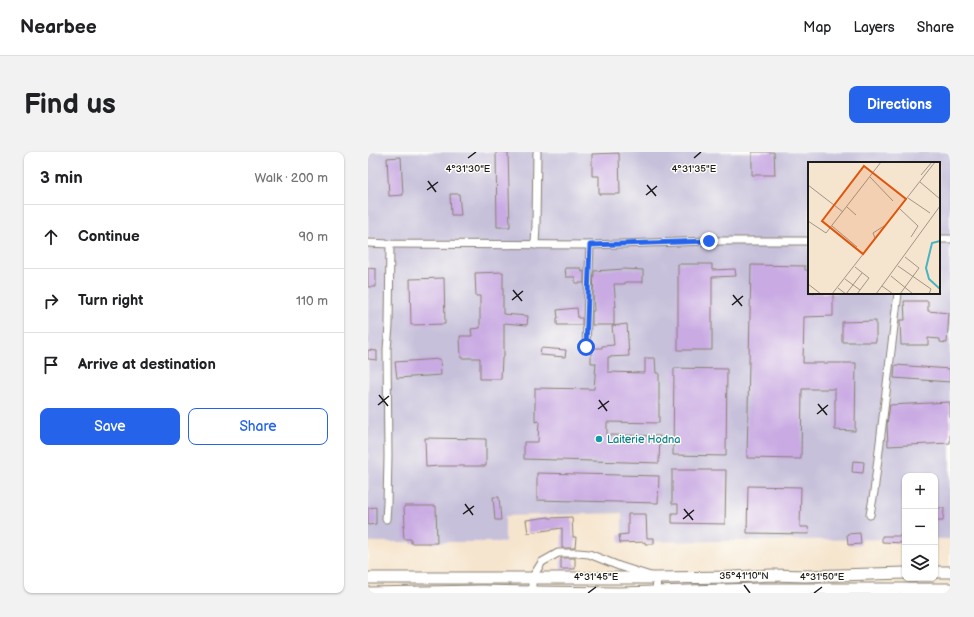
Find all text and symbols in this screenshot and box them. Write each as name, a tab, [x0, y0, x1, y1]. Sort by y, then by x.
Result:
text: Nearbee	[20, 16, 97, 39]
text: Map	[803, 19, 831, 36]
text: Layers	[853, 19, 895, 36]
text: Share	[917, 19, 954, 36]
button: Directions	[849, 86, 950, 123]
text: Find us	[24, 88, 116, 121]
inset map	[808, 162, 940, 294]
text: 4°31'30"E	[446, 163, 491, 175]
text: 4°31'35"E	[672, 163, 717, 175]
text: 3 min	[40, 168, 83, 188]
text: Walk · 200 m	[255, 170, 328, 186]
icon: ahead	[40, 226, 62, 248]
text: Continue	[78, 227, 140, 246]
text: 90 m	[299, 229, 328, 245]
route end	[700, 232, 718, 250]
icon: right	[40, 290, 62, 312]
text: Turn right	[78, 291, 143, 310]
text: 110 m	[296, 293, 328, 309]
route start	[577, 338, 595, 356]
icon: arrive	[40, 354, 62, 376]
text: Arrive at destination	[78, 355, 216, 374]
button: Save	[40, 408, 180, 445]
button: Share	[188, 408, 328, 445]
place label: Laiterie Hodna	[607, 433, 680, 446]
marker: Laiterie Hodna	[594, 434, 604, 444]
map controls	[902, 473, 938, 581]
button: +	[902, 473, 938, 509]
button: −	[902, 509, 938, 545]
button: layers	[902, 545, 938, 581]
text: 35°41'10"N	[719, 570, 769, 582]
text: 4°31'45"E	[574, 571, 619, 583]
text: 4°31'50"E	[800, 571, 845, 583]

